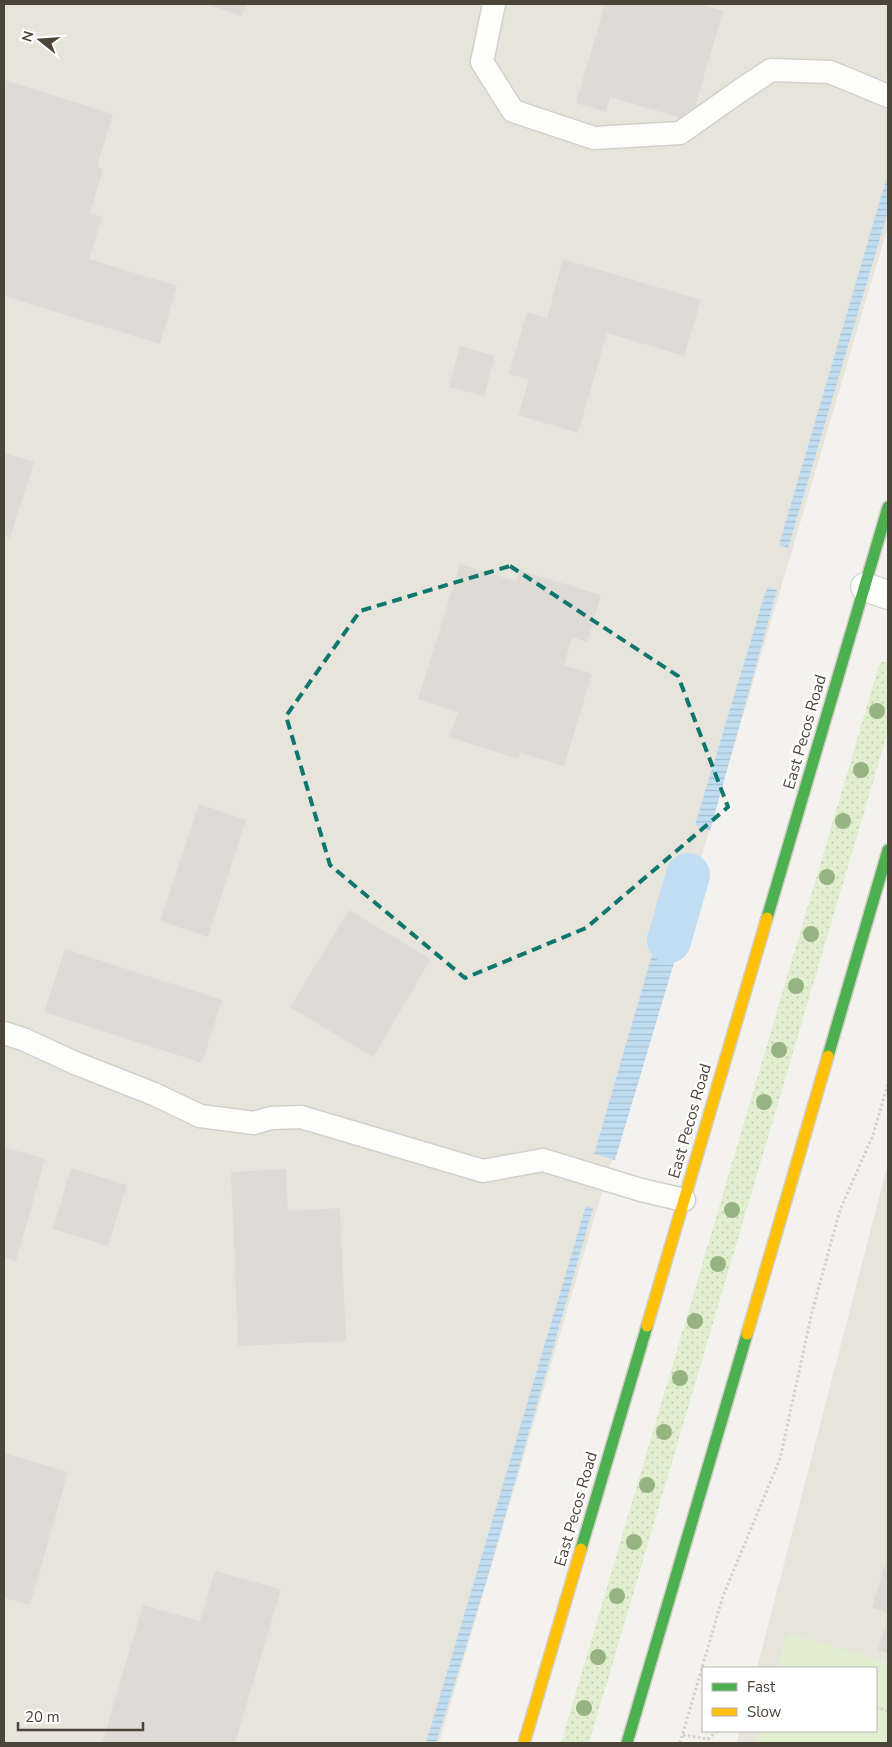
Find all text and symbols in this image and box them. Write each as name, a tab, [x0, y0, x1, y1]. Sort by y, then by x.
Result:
north arrow	[15, 15, 65, 65]
text: N	[17, 29, 39, 44]
street label: East Pecos Road	[778, 672, 832, 792]
street label: East Pecos Road	[663, 1061, 717, 1181]
street label: East Pecos Road	[549, 1449, 603, 1569]
legend	[702, 1667, 877, 1732]
text: Fast	[747, 1677, 776, 1697]
scale bar	[18, 1700, 142, 1732]
text: Slow	[747, 1702, 782, 1722]
text: 20 m	[25, 1707, 60, 1727]

